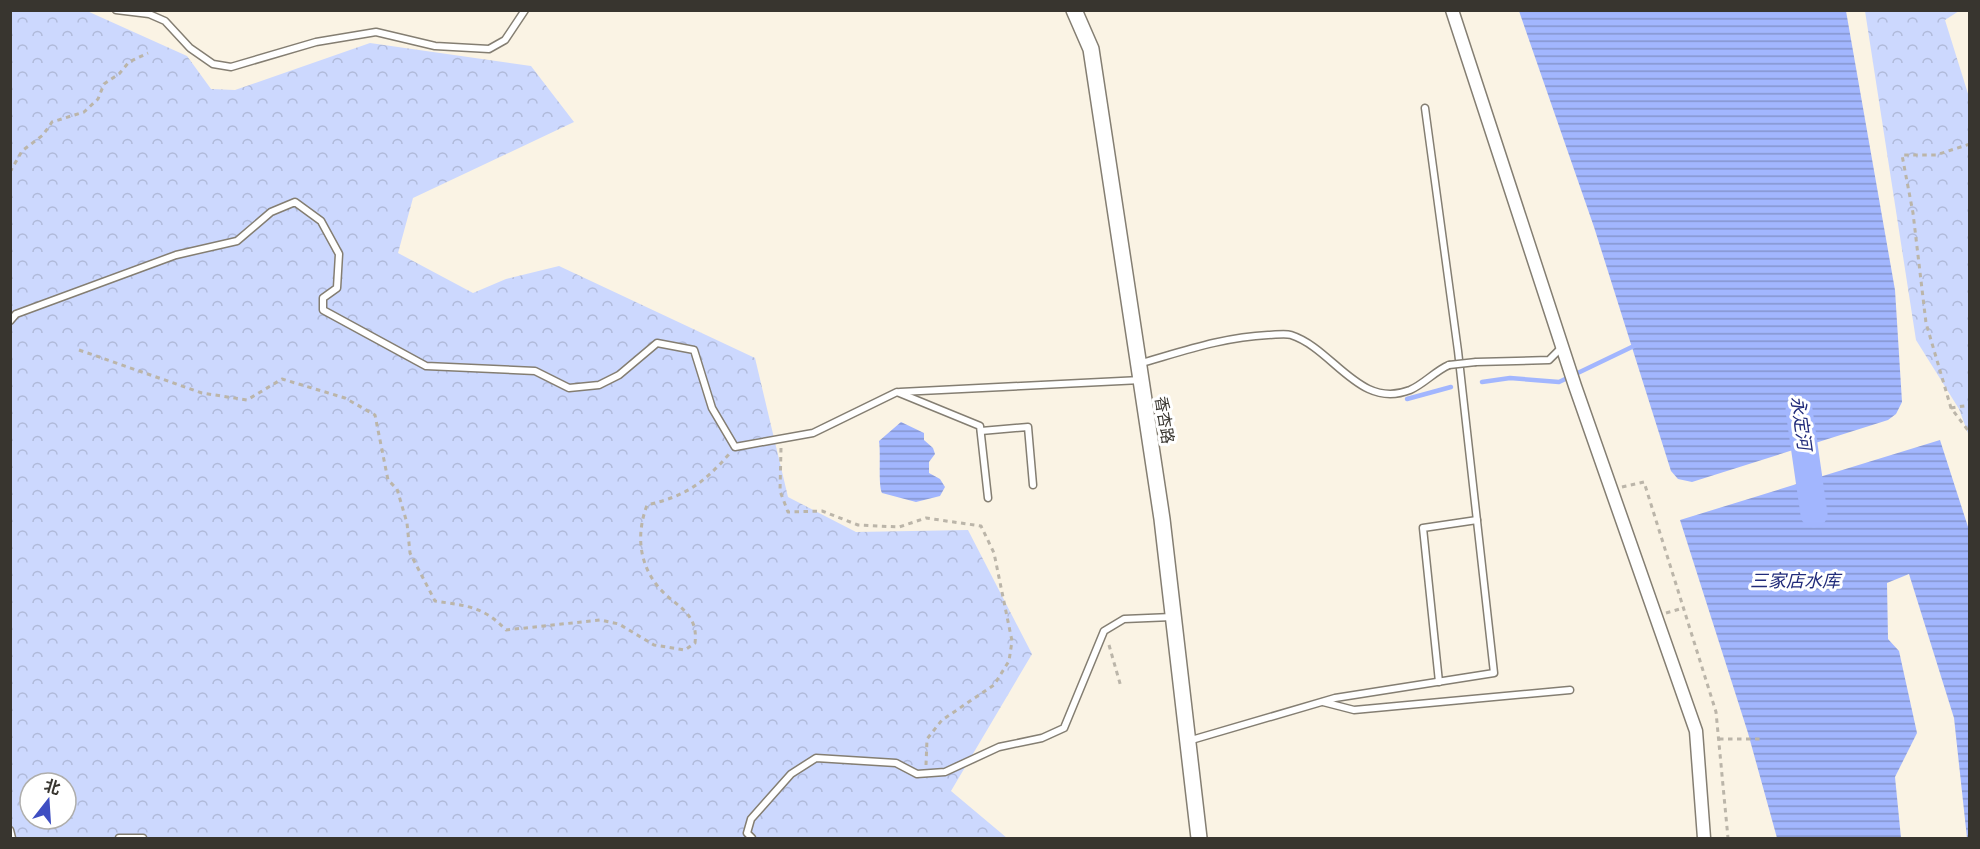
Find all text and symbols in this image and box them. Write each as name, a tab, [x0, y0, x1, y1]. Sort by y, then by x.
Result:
street label: 香杏路	[1151, 395, 1178, 445]
water label: 永定河	[1787, 395, 1816, 454]
water label: 三家店水库	[1750, 570, 1843, 591]
north arrow	[18, 771, 78, 831]
text: 北	[42, 776, 63, 799]

